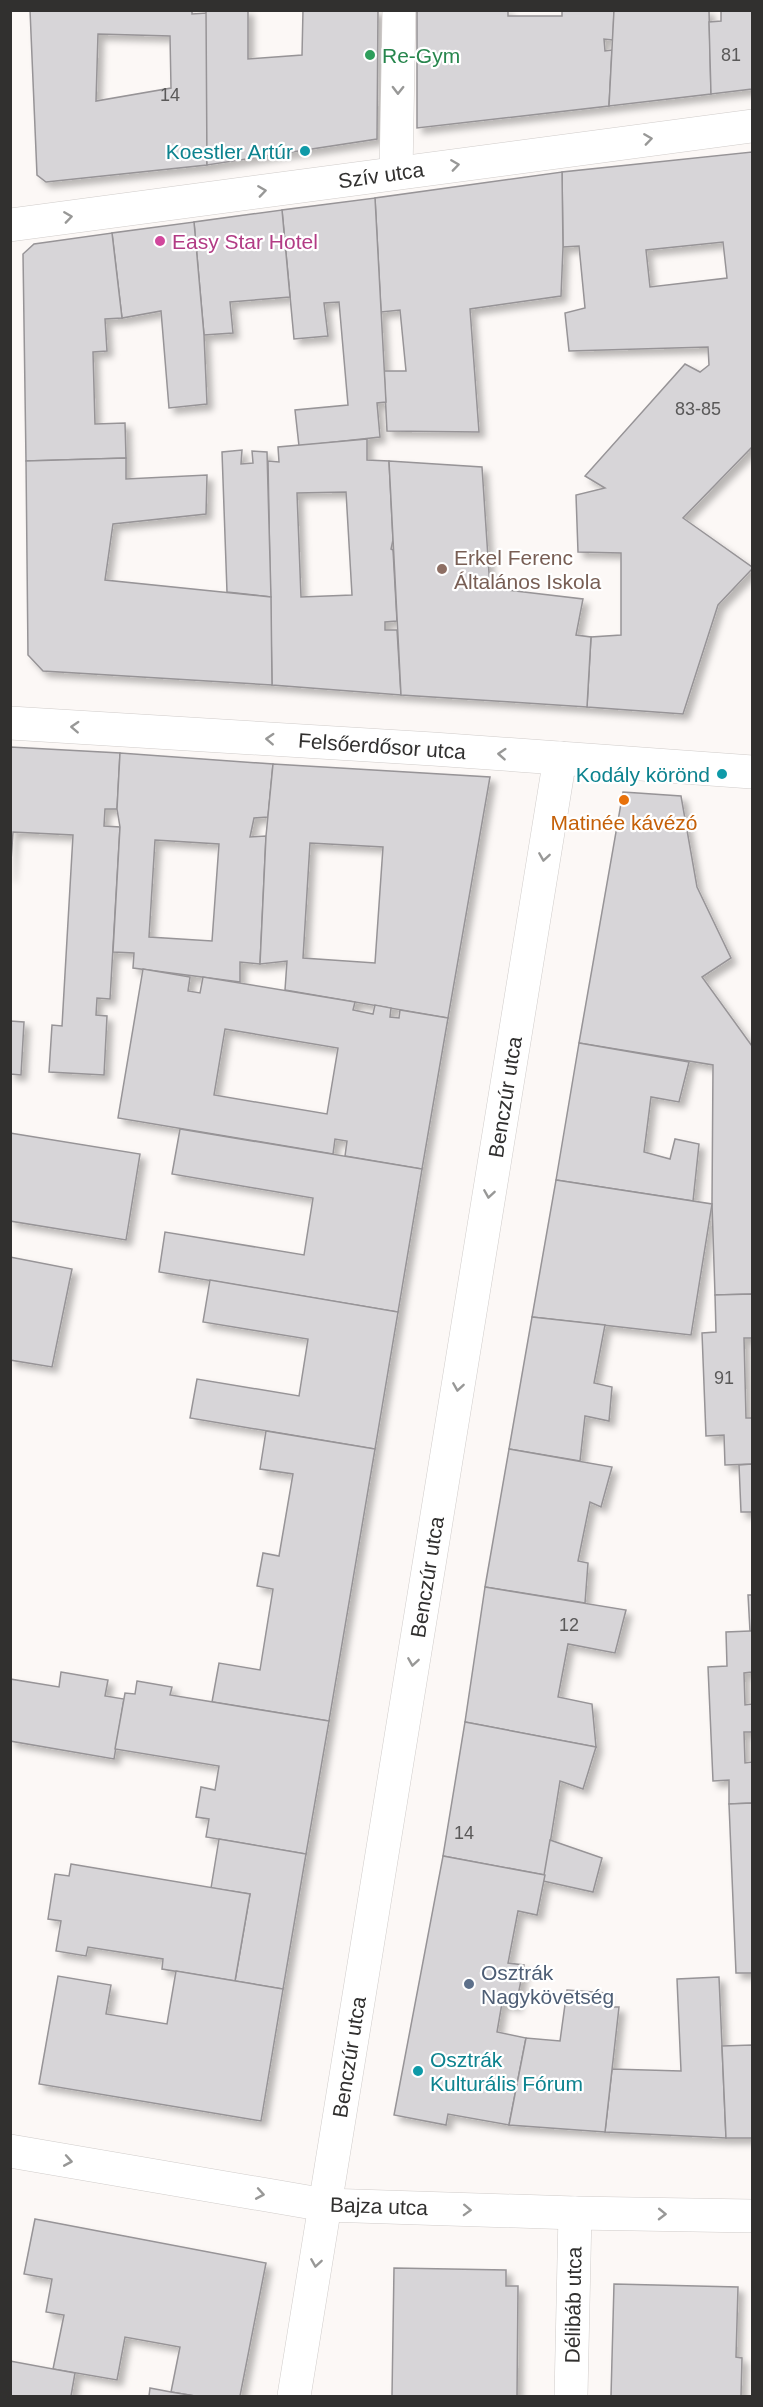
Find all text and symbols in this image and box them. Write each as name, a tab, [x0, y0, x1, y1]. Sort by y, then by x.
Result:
place label: Re-Gym	[382, 44, 460, 67]
house number: 81	[721, 45, 741, 65]
marker: Re-Gym	[363, 48, 377, 62]
house number: 14	[160, 85, 180, 105]
one-way arrow	[391, 85, 404, 94]
one-way arrow	[644, 134, 653, 146]
place label: Koestler Artúr	[166, 140, 293, 163]
marker: Koestler Artúr	[298, 144, 312, 158]
street label: Szív utca	[337, 158, 426, 192]
one-way arrow	[450, 160, 460, 172]
one-way arrow	[257, 185, 266, 198]
one-way arrow	[64, 211, 73, 224]
place label: Easy Star Hotel	[172, 230, 318, 253]
marker: Easy Star Hotel	[153, 234, 167, 248]
house number: 83-85	[675, 399, 721, 419]
place label: Erkel Ferenc Általános Iskola	[454, 546, 601, 593]
marker: Erkel Ferenc Általános Iskola	[435, 562, 449, 576]
one-way arrow	[71, 721, 80, 734]
street label: Felsőerdősor utca	[297, 729, 467, 763]
one-way arrow	[265, 732, 274, 745]
one-way arrow	[497, 747, 506, 760]
place label: Kodály körönd	[576, 763, 710, 786]
marker: Kodály körönd	[715, 767, 729, 781]
marker: Matinée kávézó	[617, 793, 631, 807]
place label: Matinée kávézó	[550, 811, 698, 834]
one-way arrow	[539, 852, 551, 862]
street label: Benczúr utca	[484, 1034, 526, 1159]
one-way arrow	[484, 1190, 496, 1199]
house number: 91	[714, 1368, 734, 1388]
one-way arrow	[452, 1382, 465, 1392]
street label: Benczúr utca	[406, 1514, 448, 1639]
house number: 12	[559, 1615, 579, 1635]
one-way arrow	[407, 1657, 420, 1667]
house number: 14	[454, 1823, 474, 1843]
place label: Osztrák Nagykövetség	[481, 1961, 614, 2008]
marker: Osztrák Nagykövetség	[462, 1977, 476, 1991]
street label: Benczúr utca	[328, 1994, 370, 2119]
place label: Osztrák Kulturális Fórum	[430, 2048, 583, 2095]
marker: Osztrák Kulturális Fórum	[411, 2064, 425, 2078]
one-way arrow	[63, 2154, 73, 2167]
one-way arrow	[255, 2187, 265, 2200]
street label: Bajza utca	[330, 2193, 429, 2219]
one-way arrow	[463, 2203, 472, 2216]
one-way arrow	[658, 2208, 667, 2221]
street label: Délibáb utca	[560, 2246, 586, 2364]
one-way arrow	[310, 2258, 322, 2267]

